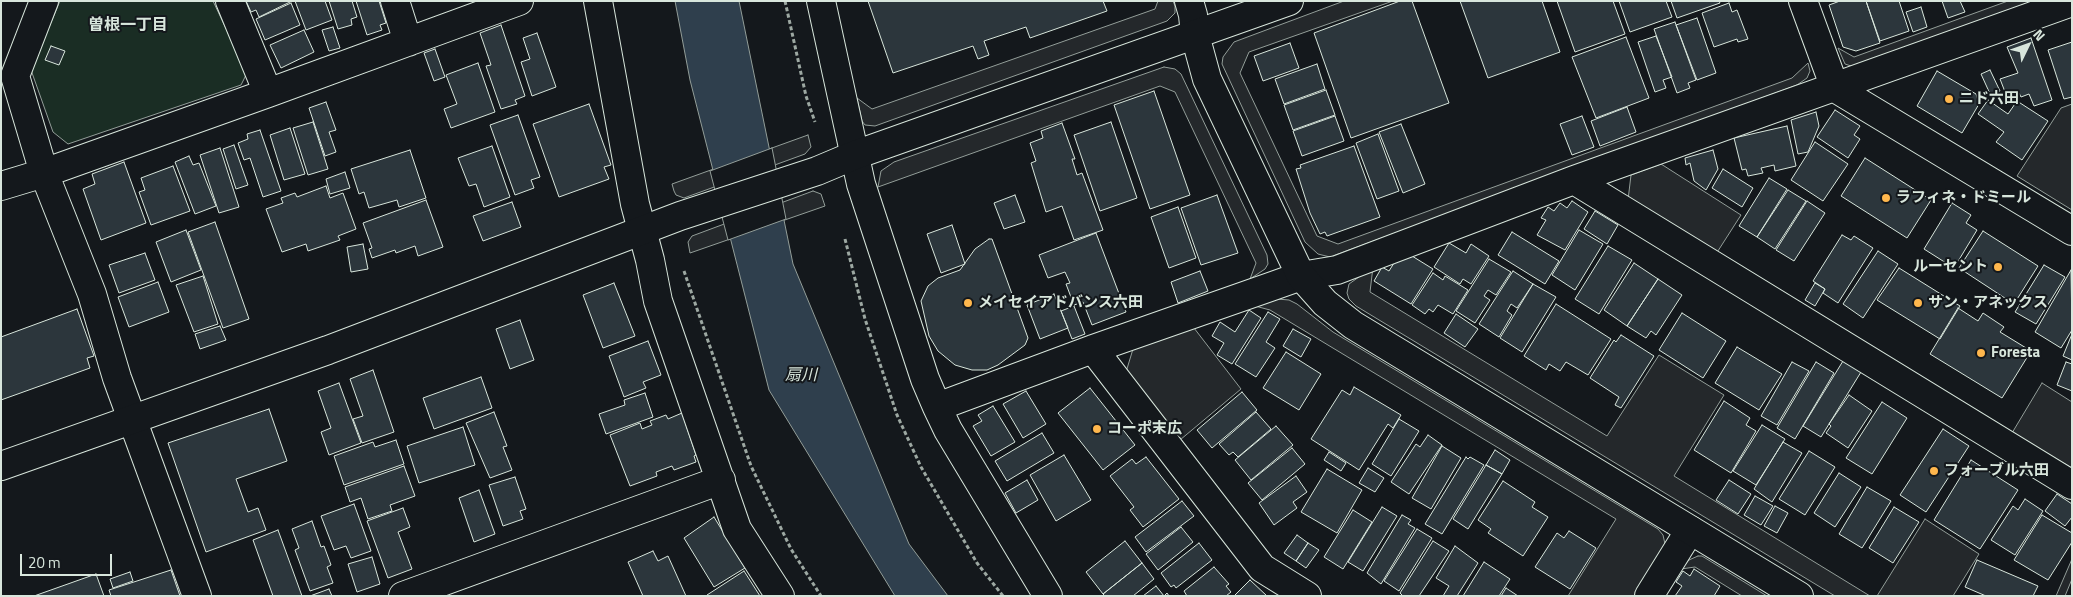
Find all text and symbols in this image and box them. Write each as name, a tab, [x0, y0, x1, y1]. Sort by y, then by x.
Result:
district label: 曽根一丁目	[88, 16, 168, 36]
north arrow	[2003, 20, 2053, 70]
text: N	[2028, 24, 2051, 45]
place label: ニド六田	[1959, 90, 2019, 108]
marker: ニド六田	[1943, 93, 1955, 105]
place label: ラフィネ・ドミール	[1896, 189, 2031, 207]
marker: ラフィネ・ドミール	[1880, 192, 1892, 204]
place label: ルーセント	[1913, 258, 1988, 276]
marker: ルーセント	[1992, 261, 2004, 273]
place label: メイセイアドバンス六田	[978, 294, 1143, 312]
place label: サン・アネックス	[1928, 294, 2048, 312]
marker: メイセイアドバンス六田	[962, 297, 974, 309]
marker: サン・アネックス	[1912, 297, 1924, 309]
place label: Foresta	[1991, 344, 2040, 362]
marker: Foresta	[1975, 347, 1987, 359]
water label: 扇川	[785, 366, 817, 386]
place label: コーポ末広	[1107, 420, 1182, 438]
marker: コーポ末広	[1091, 423, 1103, 435]
place label: フォーブル六田	[1944, 462, 2049, 480]
marker: フォーブル六田	[1928, 465, 1940, 477]
scale bar	[22, 544, 115, 576]
text: 20 m	[28, 551, 61, 574]

